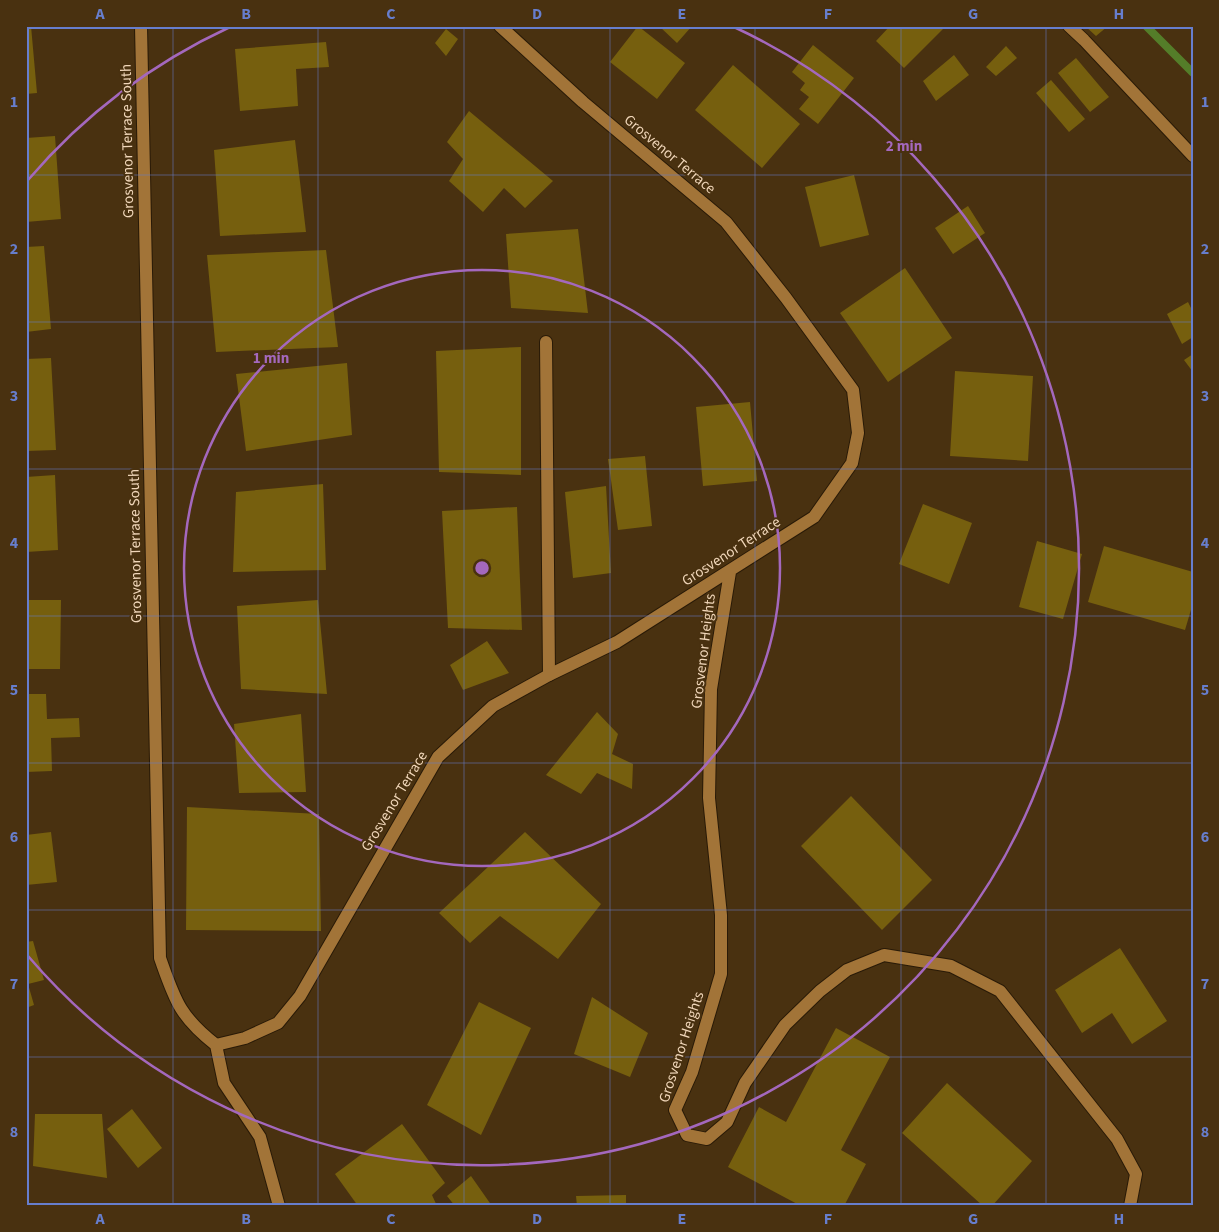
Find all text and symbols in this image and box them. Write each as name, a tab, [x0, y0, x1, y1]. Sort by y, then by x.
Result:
text: A	[94, 3, 105, 25]
text: B	[241, 3, 251, 25]
text: C	[386, 3, 396, 25]
text: D	[532, 3, 542, 25]
text: E	[678, 3, 686, 25]
text: F	[824, 3, 832, 25]
text: G	[968, 3, 978, 25]
text: H	[1114, 3, 1124, 25]
street label: Grosvenor Terrace South	[116, 64, 139, 218]
text: 1	[10, 91, 18, 113]
text: 1	[1201, 91, 1209, 113]
street label: Grosvenor Terrace	[619, 110, 720, 199]
text: 2 min	[886, 136, 922, 157]
text: 2	[10, 238, 18, 260]
text: 2	[1201, 238, 1209, 260]
text: 1 min	[253, 348, 289, 369]
text: 3	[10, 385, 18, 407]
text: 3	[1201, 385, 1209, 407]
street label: Grosvenor Terrace South	[124, 469, 147, 623]
street label: Grosvenor Terrace	[678, 512, 785, 591]
text: 4	[10, 532, 19, 554]
text: 4	[1201, 532, 1210, 554]
centre of rings	[473, 559, 491, 577]
street label: Grosvenor Heights	[686, 592, 721, 710]
text: 5	[10, 679, 18, 701]
text: 5	[1201, 679, 1209, 701]
street label: Grosvenor Terrace	[356, 747, 433, 855]
text: 6	[10, 826, 18, 848]
text: 6	[1201, 826, 1209, 848]
text: 7	[10, 973, 18, 995]
text: 7	[1201, 973, 1209, 995]
street label: Grosvenor Heights	[654, 989, 709, 1105]
text: 8	[10, 1121, 18, 1143]
text: 8	[1201, 1121, 1209, 1143]
text: A	[94, 1208, 105, 1230]
text: B	[241, 1208, 251, 1230]
text: C	[386, 1208, 396, 1230]
text: D	[532, 1208, 542, 1230]
text: E	[678, 1208, 686, 1230]
text: F	[824, 1208, 832, 1230]
text: G	[968, 1208, 978, 1230]
text: H	[1114, 1208, 1124, 1230]

